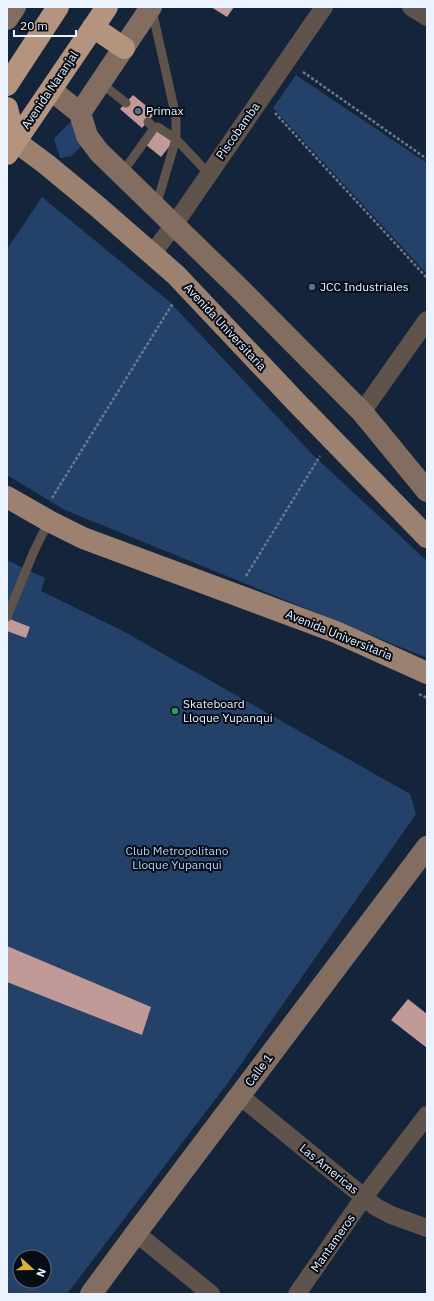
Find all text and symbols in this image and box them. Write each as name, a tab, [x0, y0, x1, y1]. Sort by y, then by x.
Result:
scale bar	[14, 12, 76, 38]
text: 20 m	[20, 18, 48, 33]
street label: Avenida Naranjal	[18, 48, 81, 132]
street label: Piscobamba	[213, 99, 263, 162]
place label: Primax	[146, 103, 184, 118]
marker: Primax	[133, 106, 143, 116]
place label: JCC Industriales	[320, 279, 409, 294]
street label: Avenida Universitaria	[181, 280, 270, 374]
marker: JCC Industriales	[307, 282, 317, 292]
street label: Avenida Universitaria	[284, 606, 395, 663]
place label: Skateboard Lloque Yupanqui	[183, 696, 273, 725]
marker: Skateboard Lloque Yupanqui	[170, 706, 180, 716]
park label: Club Metropolitano Lloque Yupanqui	[125, 843, 229, 872]
street label: Calle 1	[241, 1050, 276, 1089]
street label: Las Americas	[297, 1140, 362, 1197]
street label: Mantameros	[307, 1211, 358, 1275]
north arrow	[12, 1249, 52, 1289]
text: N	[33, 1266, 49, 1279]

